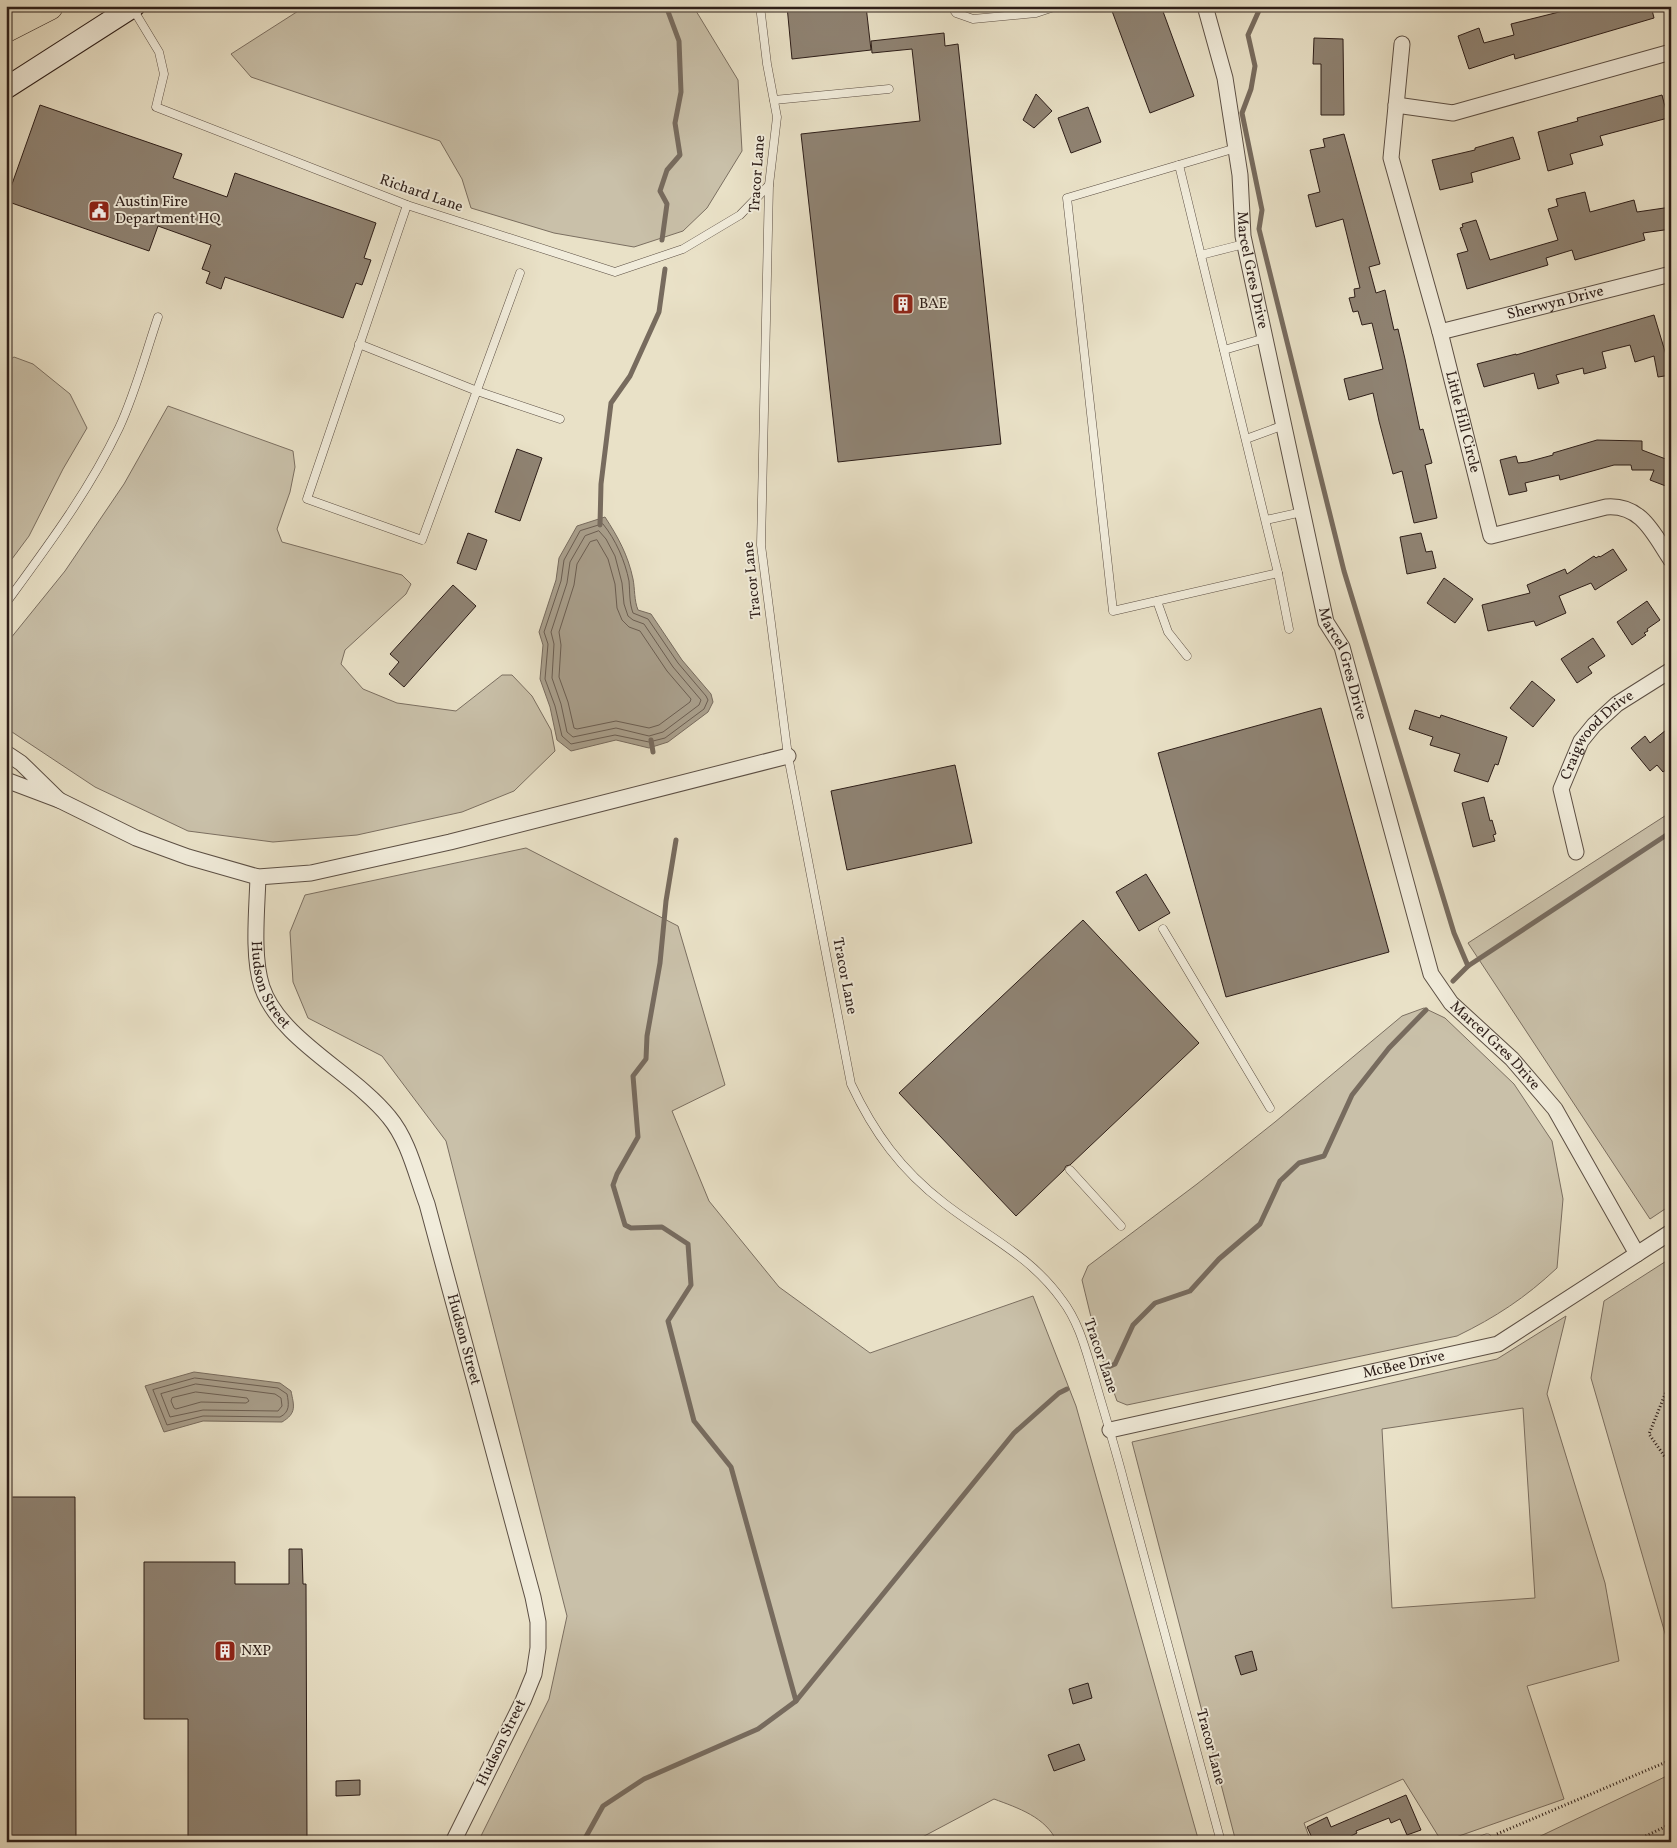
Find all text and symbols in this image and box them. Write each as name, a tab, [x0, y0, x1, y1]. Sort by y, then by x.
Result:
street label: Tracor Lane	[745, 134, 771, 214]
street label: Richard Lane	[376, 170, 466, 218]
place label: Austin Fire Department HQ	[115, 192, 222, 230]
public building icon: Austin Fire Department HQ	[87, 199, 111, 223]
street label: Marcel Gres Drive	[1231, 211, 1273, 331]
street label: Sherwyn Drive	[1505, 281, 1606, 325]
building icon: BAE	[891, 292, 915, 316]
place label: BAE	[919, 294, 947, 315]
street label: Little Hill Circle	[1440, 369, 1485, 475]
street label: Tracor Lane	[738, 540, 768, 620]
street label: Marcel Gres Drive	[1313, 606, 1372, 722]
street label: Craigwood Drive	[1555, 685, 1638, 783]
street label: Tracor Lane	[826, 936, 862, 1016]
street label: Hudson Street	[245, 941, 295, 1034]
street label: Marcel Gres Drive	[1445, 996, 1545, 1095]
street label: Hudson Street	[441, 1291, 486, 1388]
street label: Tracor Lane	[1077, 1316, 1123, 1396]
street label: McBee Drive	[1361, 1346, 1447, 1384]
building icon: NXP	[213, 1639, 237, 1663]
place label: NXP	[241, 1641, 271, 1662]
street label: Hudson Street	[472, 1696, 532, 1790]
street label: Tracor Lane	[1190, 1707, 1230, 1787]

